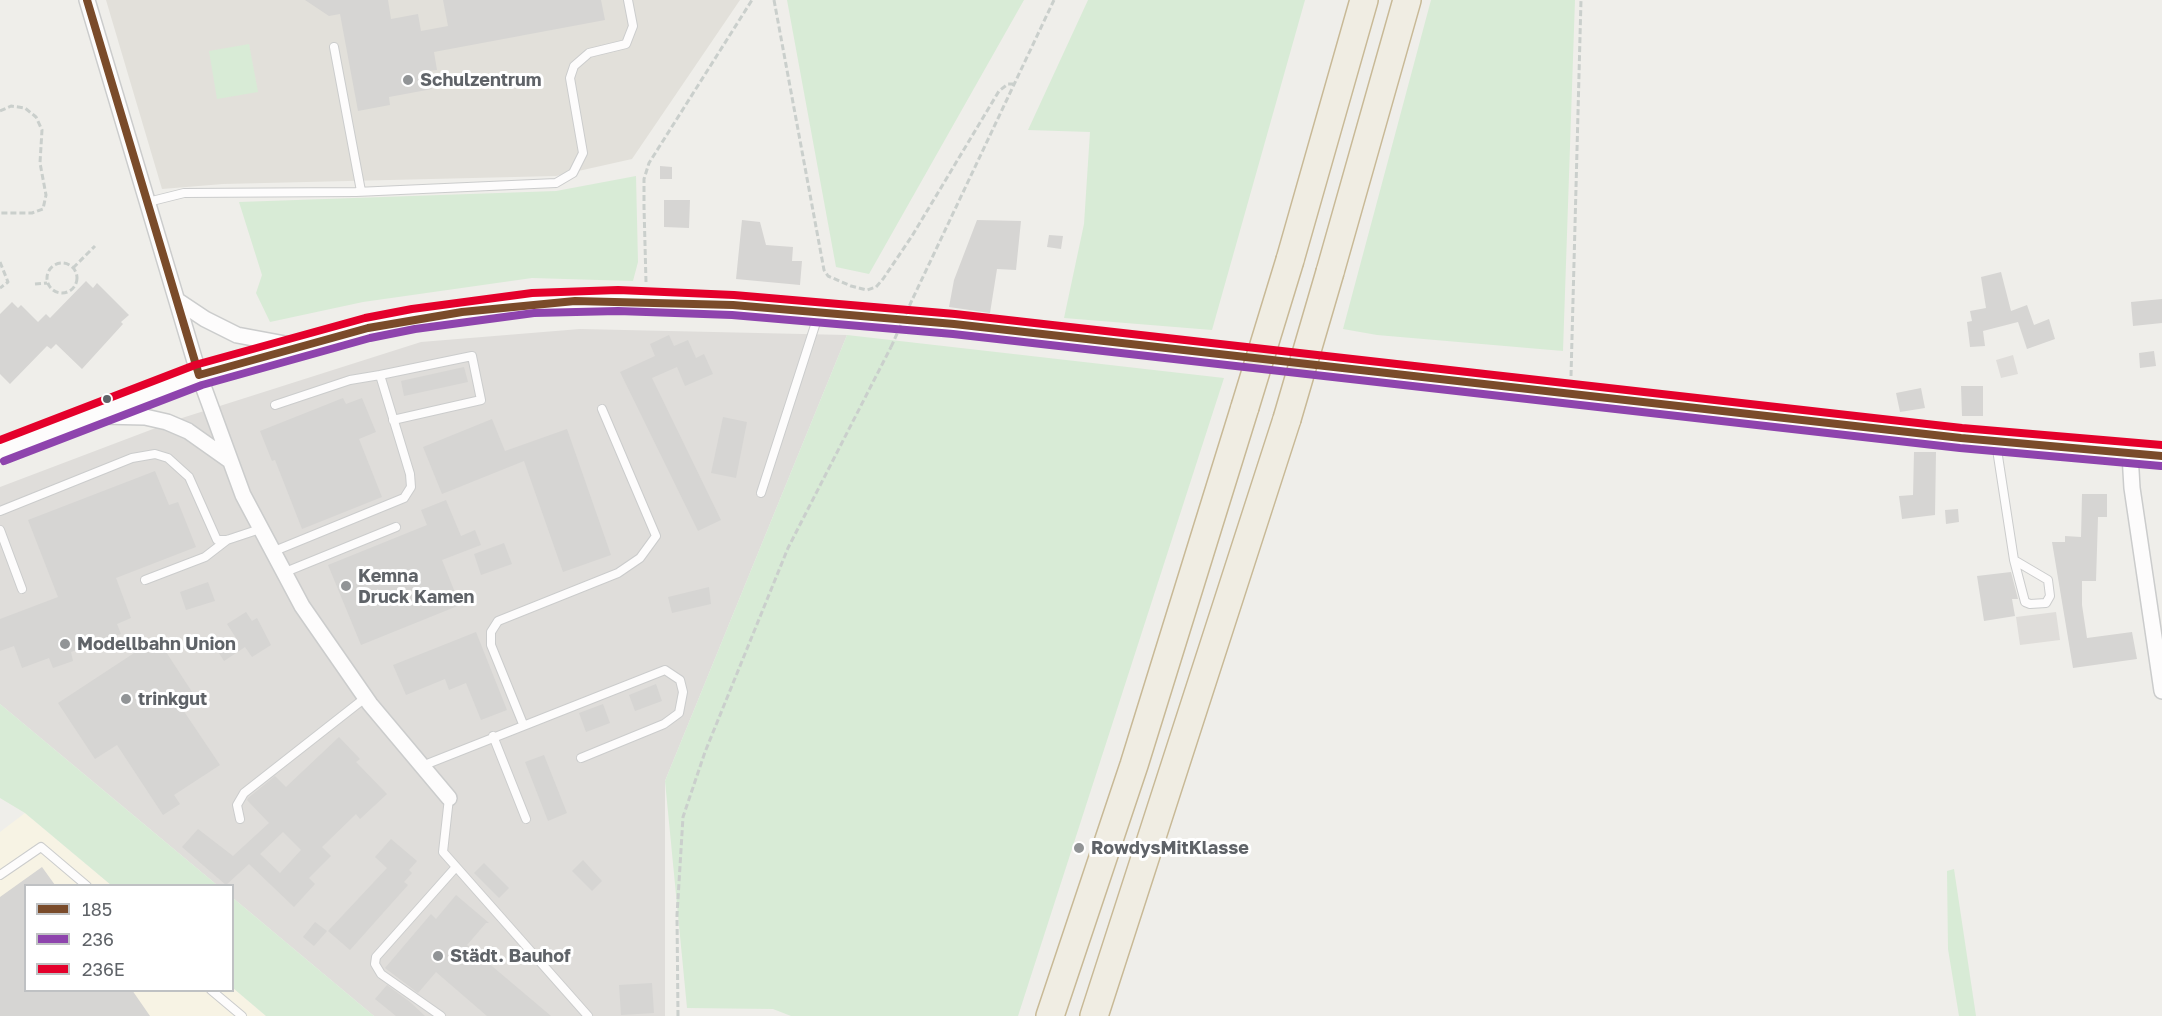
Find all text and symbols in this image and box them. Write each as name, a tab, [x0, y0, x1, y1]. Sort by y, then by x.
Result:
place label: Schulzentrum	[420, 69, 542, 91]
marker: Schulzentrum	[401, 73, 415, 87]
unlabelled marker	[101, 393, 113, 405]
place label: Kemna Druck Kamen	[358, 565, 474, 608]
marker: Kemna Druck Kamen	[339, 579, 353, 593]
place label: Modellbahn Union	[77, 633, 236, 655]
marker: Modellbahn Union	[58, 637, 72, 651]
place label: trinkgut	[138, 688, 207, 710]
marker: trinkgut	[119, 692, 133, 706]
place label: RowdysMitKlasse	[1091, 837, 1249, 859]
marker: RowdysMitKlasse	[1072, 841, 1086, 855]
legend	[24, 884, 234, 992]
text: 185	[82, 898, 112, 920]
text: 236	[82, 928, 114, 950]
place label: Städt. Bauhof	[450, 945, 571, 967]
marker: Städt. Bauhof	[431, 949, 445, 963]
text: 236E	[82, 958, 125, 980]

